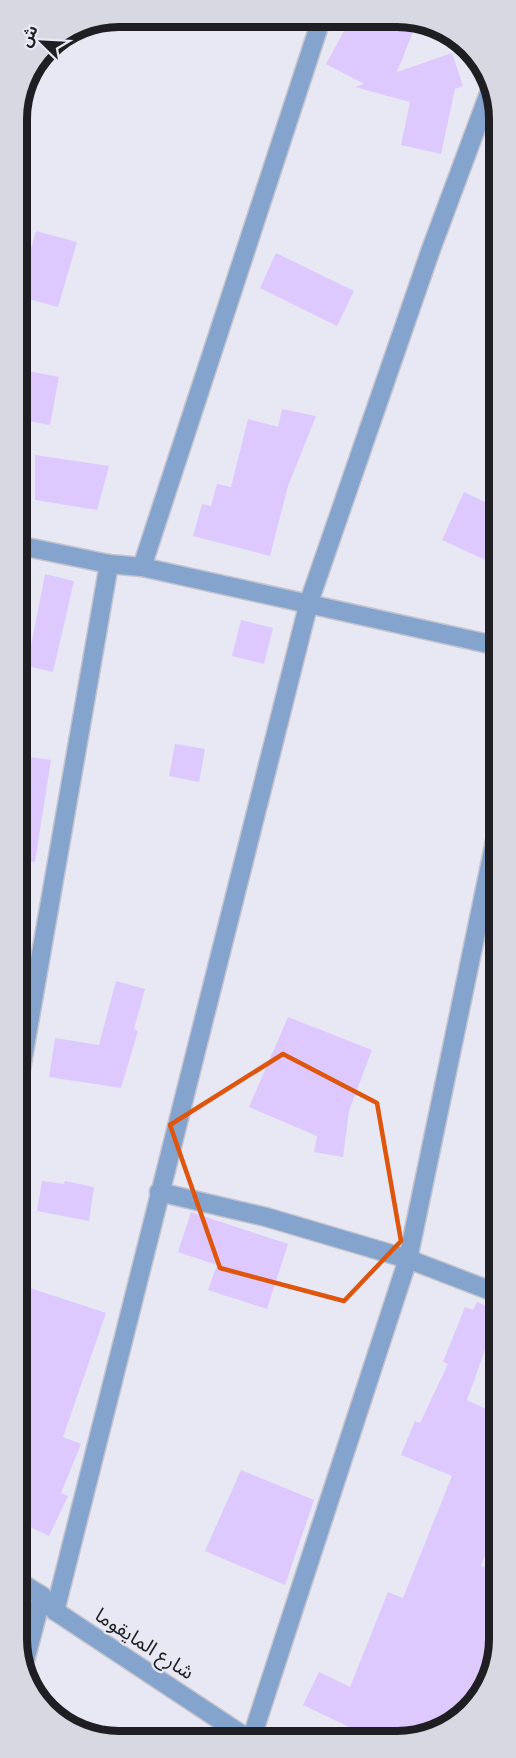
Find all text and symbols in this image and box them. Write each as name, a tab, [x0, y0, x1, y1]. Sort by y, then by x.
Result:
north arrow	[12, 12, 72, 72]
text: ش	[14, 21, 43, 50]
street label: شارع المايقوما	[89, 1601, 200, 1687]

